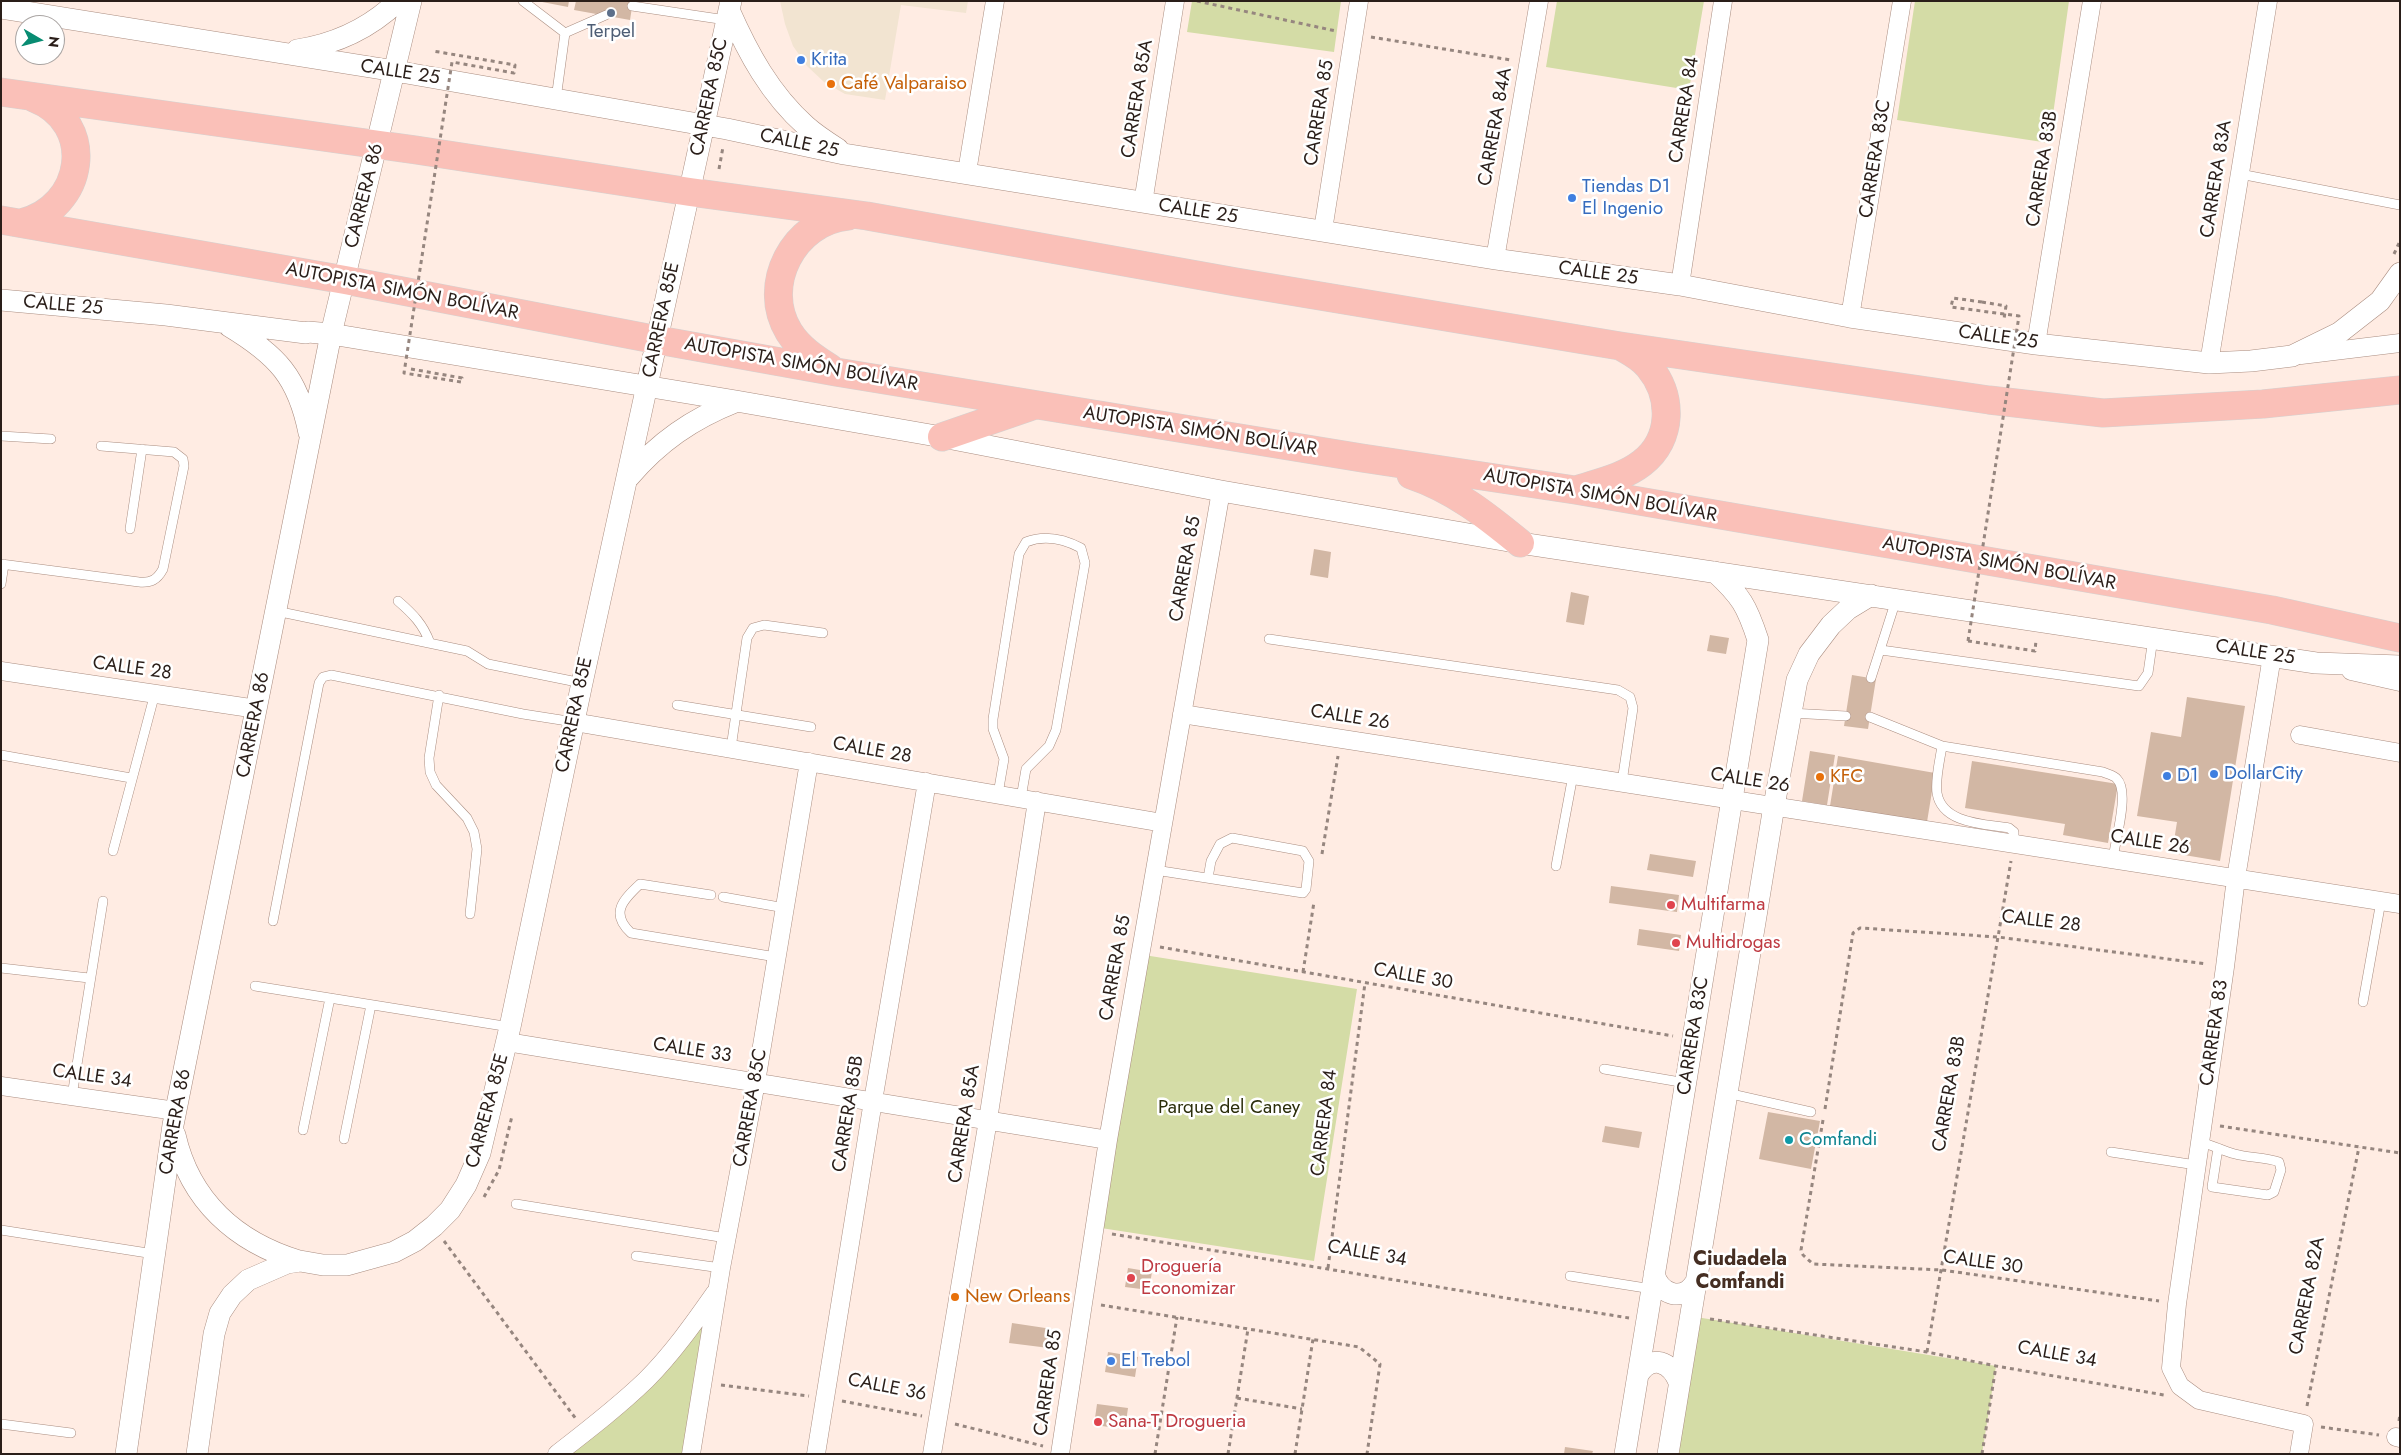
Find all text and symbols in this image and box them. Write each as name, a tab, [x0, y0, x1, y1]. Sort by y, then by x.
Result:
marker: Terpel	[605, 7, 617, 19]
north arrow	[15, 15, 65, 65]
place label: Terpel	[587, 21, 635, 43]
text: N	[43, 35, 65, 49]
street label: CARRERA 85C	[686, 36, 734, 158]
street label: CARRERA 85A	[1117, 38, 1159, 160]
place label: Krita	[811, 49, 847, 71]
marker: Krita	[795, 54, 807, 66]
street label: CALLE 25	[359, 55, 441, 91]
street label: CARRERA 84	[1665, 55, 1705, 165]
street label: CARRERA 85	[1300, 58, 1340, 168]
street label: CARRERA 84A	[1474, 66, 1518, 188]
place label: Café Valparaiso	[841, 73, 967, 95]
marker: Café Valparaiso	[825, 78, 837, 90]
street label: CARRERA 83C	[1855, 98, 1897, 220]
street label: CARRERA 83B	[2023, 109, 2063, 229]
street label: CARRERA 83A	[2196, 119, 2238, 239]
street label: CALLE 25	[757, 125, 841, 163]
street label: CARRERA 86	[341, 141, 389, 251]
place label: Tiendas D1 El Ingenio	[1582, 176, 1670, 220]
marker: Tiendas D1 El Ingenio	[1566, 192, 1578, 204]
street label: CALLE 25	[1157, 194, 1239, 230]
street label: CALLE 25	[1557, 257, 1639, 291]
street label: AUTOPISTA SIMÓN BOLÍVAR	[284, 258, 520, 326]
street label: CARRERA 85E	[639, 260, 685, 380]
street label: CALLE 25	[22, 291, 104, 321]
street label: CALLE 25	[1957, 321, 2039, 355]
street label: AUTOPISTA SIMÓN BOLÍVAR	[683, 333, 919, 397]
street label: AUTOPISTA SIMÓN BOLÍVAR	[1081, 402, 1319, 462]
street label: AUTOPISTA SIMÓN BOLÍVAR	[1482, 464, 1718, 528]
street label: CARRERA 85	[1165, 514, 1207, 624]
street label: AUTOPISTA SIMÓN BOLÍVAR	[1881, 532, 2117, 596]
street label: CALLE 25	[2214, 635, 2296, 671]
street label: CALLE 28	[91, 652, 173, 686]
street label: CARRERA 85E	[552, 655, 598, 775]
street label: CARRERA 86	[233, 670, 275, 780]
street label: CALLE 26	[1309, 700, 1391, 736]
street label: CALLE 28	[831, 733, 913, 769]
street label: CALLE 26	[1709, 763, 1791, 799]
place label: DollarCity	[2224, 763, 2303, 785]
place label: D1	[2177, 765, 2198, 787]
place label: KFC	[1830, 766, 1863, 788]
marker: DollarCity	[2208, 768, 2220, 780]
marker: D1	[2161, 770, 2173, 782]
marker: KFC	[1814, 771, 1826, 783]
street label: CALLE 26	[2109, 825, 2191, 861]
place label: Multifarma	[1681, 894, 1765, 916]
marker: Multifarma	[1665, 899, 1677, 911]
street label: CALLE 28	[2000, 906, 2082, 938]
street label: CARRERA 85	[1095, 913, 1137, 1023]
place label: Multidrogas	[1686, 932, 1780, 954]
marker: Multidrogas	[1670, 937, 1682, 949]
street label: CALLE 30	[1371, 959, 1455, 995]
street label: CARRERA 83C	[1673, 975, 1715, 1097]
street label: CARRERA 83	[2196, 979, 2234, 1087]
street label: CALLE 33	[651, 1034, 733, 1068]
street label: CARRERA 83B	[1929, 1034, 1971, 1154]
street label: CARRERA 85C	[729, 1047, 773, 1169]
street label: CARRERA 85E	[462, 1051, 514, 1171]
street label: CARRERA 85B	[829, 1054, 869, 1174]
street label: CALLE 34	[51, 1060, 133, 1094]
street label: CARRERA 85A	[944, 1063, 986, 1185]
street label: CARRERA 86	[155, 1067, 197, 1177]
street label: CARRERA 84	[1307, 1068, 1343, 1178]
park label: Parque del Caney	[1158, 1097, 1300, 1119]
place label: Comfandi	[1799, 1129, 1878, 1151]
marker: Comfandi	[1783, 1134, 1795, 1146]
street label: CARRERA 82A	[2285, 1235, 2331, 1357]
street label: CALLE 34	[1326, 1236, 1408, 1272]
street label: CALLE 30	[1942, 1246, 2024, 1280]
district label: Ciudadela Comfandi	[1693, 1248, 1787, 1295]
place label: Droguería Economizar	[1141, 1256, 1235, 1300]
marker: Droguería Economizar	[1125, 1272, 1137, 1284]
place label: New Orleans	[965, 1286, 1070, 1308]
marker: New Orleans	[949, 1291, 961, 1303]
street label: CARRERA 85	[1030, 1328, 1068, 1438]
street label: CALLE 34	[2016, 1337, 2098, 1373]
place label: El Trebol	[1121, 1350, 1190, 1372]
marker: El Trebol	[1105, 1355, 1117, 1367]
street label: CALLE 36	[846, 1369, 928, 1407]
place label: Sana-T Drogueria	[1108, 1411, 1246, 1433]
marker: Sana-T Drogueria	[1092, 1416, 1104, 1428]

